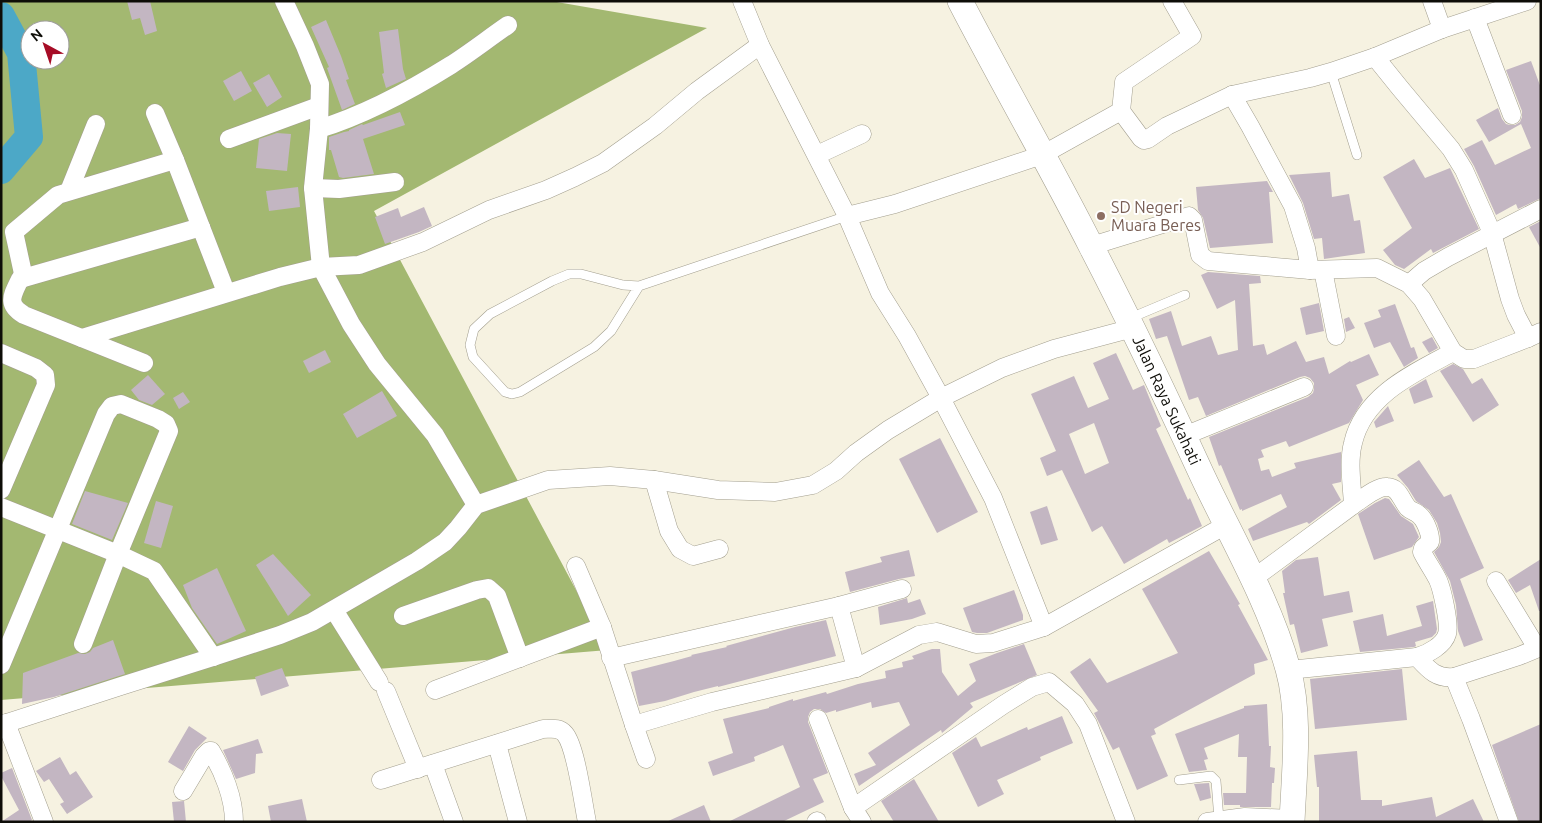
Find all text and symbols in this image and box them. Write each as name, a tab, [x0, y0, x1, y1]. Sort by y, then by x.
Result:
north arrow	[20, 20, 70, 70]
text: N	[27, 26, 46, 45]
place label: SD Negeri Muara Beres	[1111, 198, 1201, 234]
marker: SD Negeri Muara Beres	[1095, 210, 1107, 222]
street label: Jalan Raya Sukahati	[1129, 333, 1205, 467]

